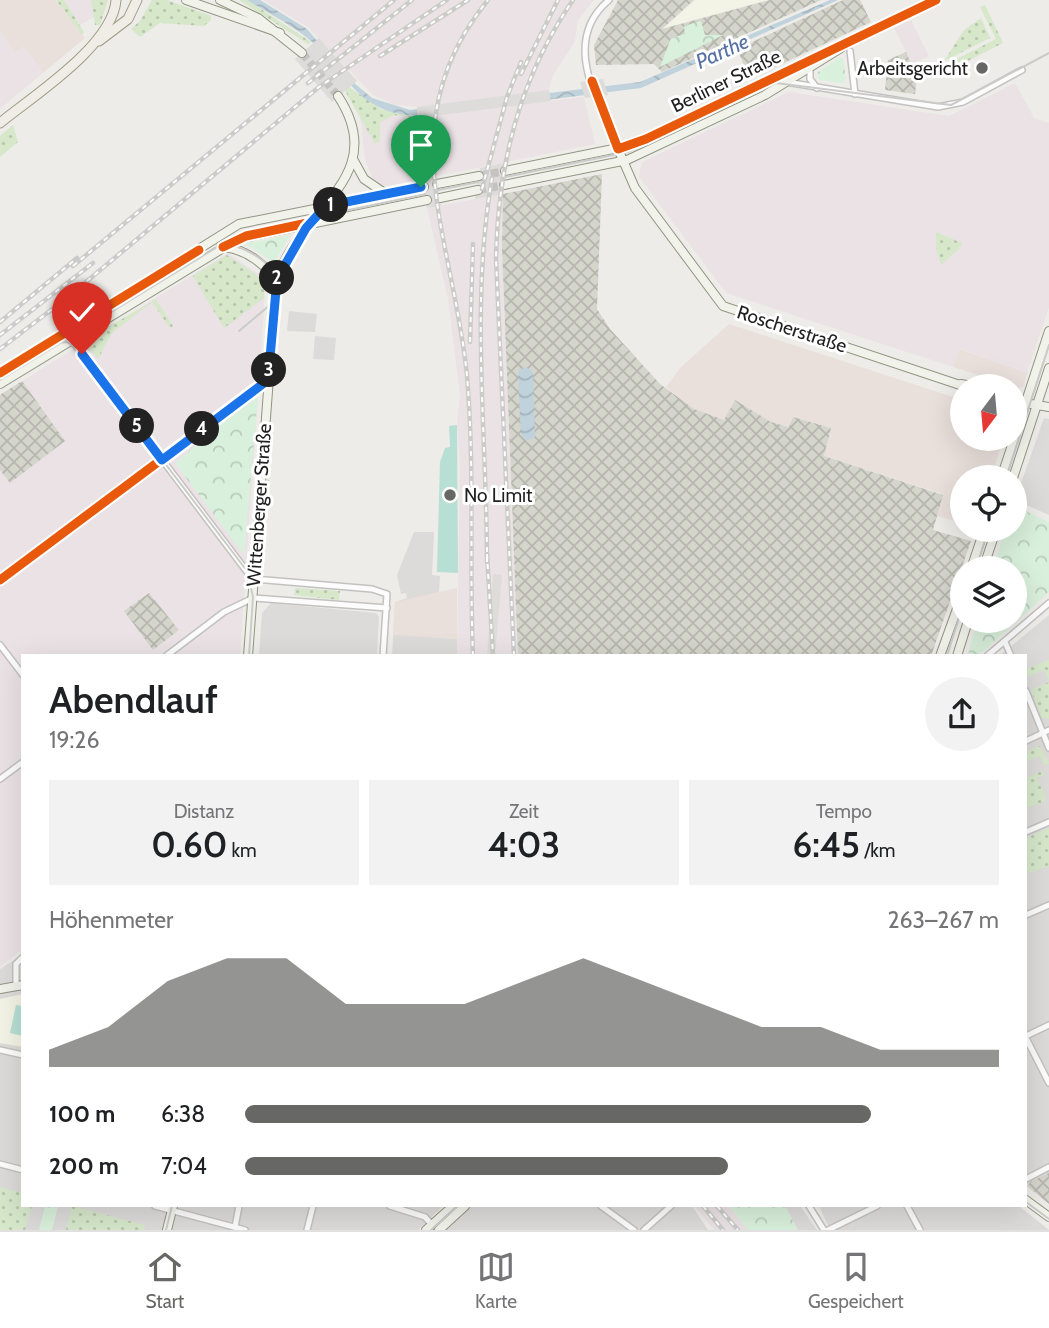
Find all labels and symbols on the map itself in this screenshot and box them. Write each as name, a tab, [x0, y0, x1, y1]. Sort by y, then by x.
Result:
water label: Parthe	[692, 28, 753, 74]
street label: Berliner Straße	[667, 44, 785, 117]
place label: Arbeitsgericht	[857, 57, 969, 80]
marker: Arbeitsgericht	[974, 60, 990, 76]
pin	[391, 115, 451, 187]
pin: 1	[314, 188, 348, 222]
pin: 2	[260, 260, 294, 296]
pin	[52, 282, 112, 354]
street label: Roscherstraße	[734, 300, 850, 358]
pin: 3	[252, 352, 286, 388]
north arrow	[950, 374, 1027, 452]
pin: 5	[120, 408, 154, 444]
pin: 4	[184, 412, 220, 446]
street label: Wittenberger Straße	[242, 422, 276, 587]
place label: No Limit	[464, 484, 533, 507]
marker: No Limit	[442, 487, 458, 503]

